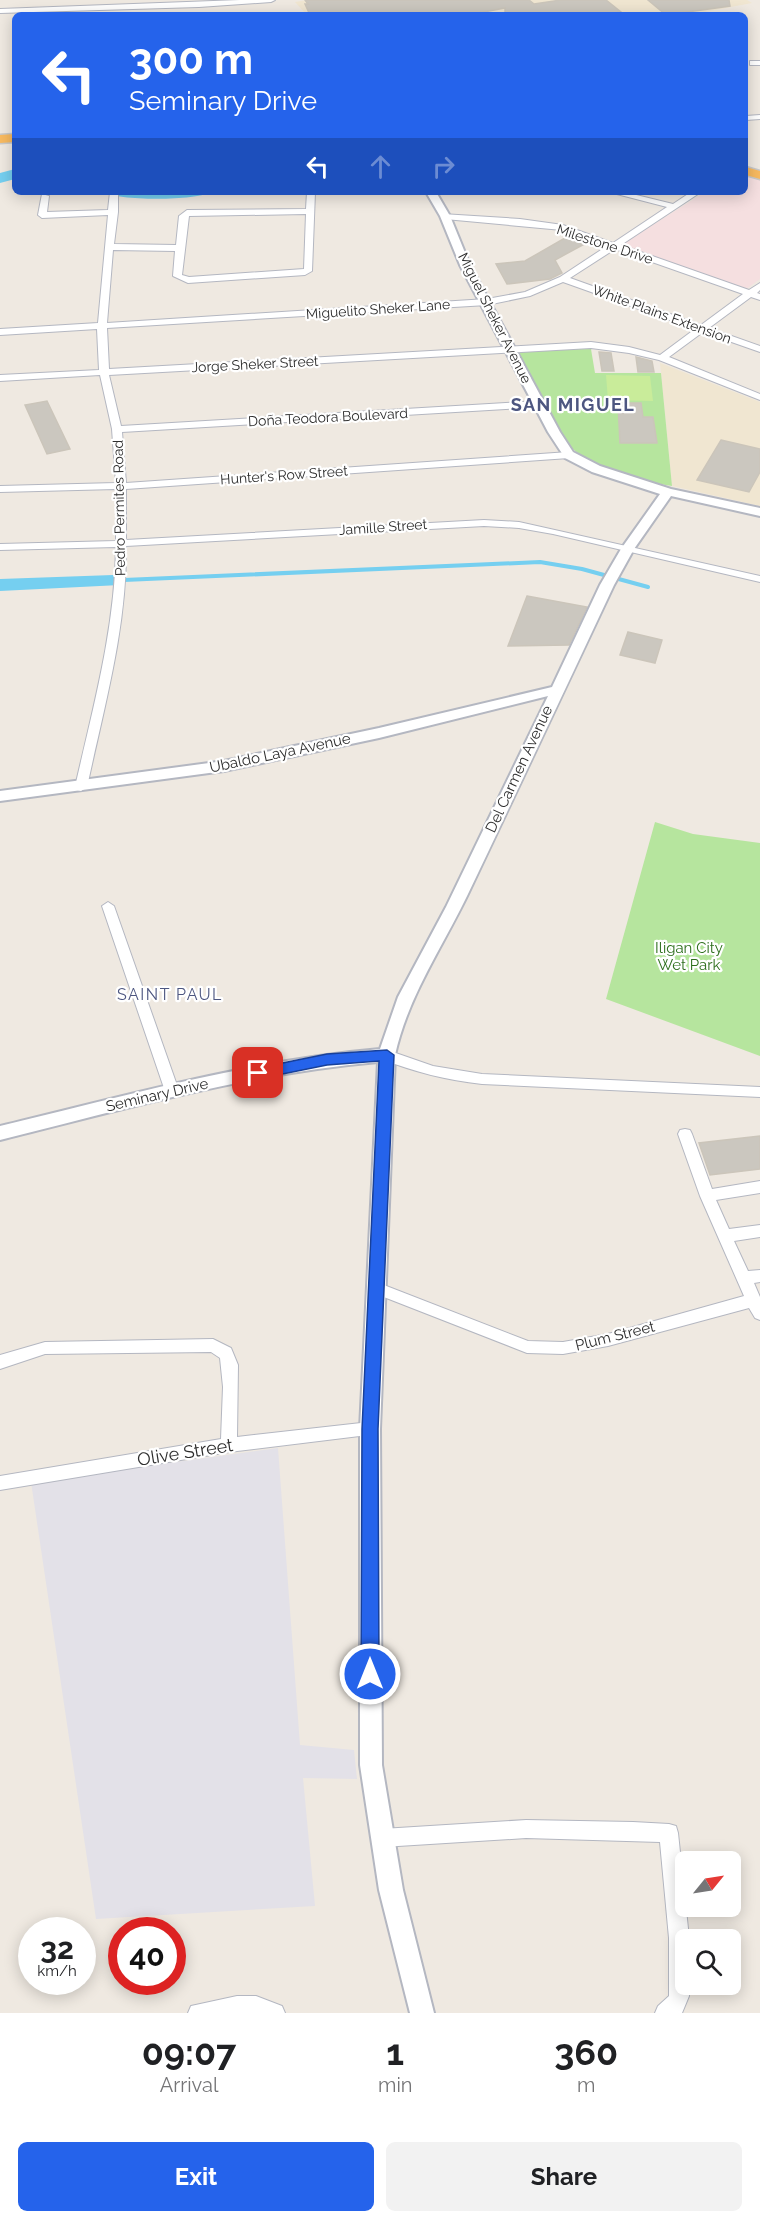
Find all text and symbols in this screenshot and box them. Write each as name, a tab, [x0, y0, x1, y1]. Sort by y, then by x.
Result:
text: 300 m	[129, 35, 253, 84]
icon: left	[30, 36, 108, 114]
text: Seminary Drive	[129, 85, 317, 116]
icon: left	[301, 150, 334, 183]
icon: ahead	[364, 150, 397, 183]
icon: right	[427, 150, 460, 183]
street label: Milestone Drive	[555, 221, 655, 267]
street label: Miguel Sheker Avenue	[455, 250, 535, 386]
street label: White Plains Extension	[590, 281, 734, 347]
street label: Miguelito Sheker Lane	[305, 296, 451, 322]
street label: Jorge Sheker Street	[191, 353, 319, 375]
district label: SAN MIGUEL	[511, 394, 635, 415]
street label: Doña Teodora Boulevard	[248, 405, 408, 429]
street label: Pedro Permites Road	[110, 440, 128, 576]
street label: Hunter's Row Street	[220, 463, 349, 487]
street label: Jamille Street	[338, 516, 428, 538]
street label: Del Carmen Avenue	[482, 702, 556, 835]
street label: Ubaldo Laya Avenue	[208, 729, 352, 777]
park label: Iligan City Wet Park	[655, 939, 723, 974]
district label: SAINT PAUL	[117, 985, 223, 1004]
pin	[232, 1047, 283, 1098]
icon: arrive	[241, 1056, 274, 1089]
street label: Seminary Drive	[104, 1074, 210, 1116]
street label: Plum Street	[573, 1317, 657, 1355]
street label: Olive Street	[136, 1434, 234, 1470]
position arrow	[338, 1642, 402, 1706]
north arrow	[675, 1851, 741, 1917]
map controls	[675, 1851, 741, 1995]
speed limit sign: 40	[108, 1917, 186, 1995]
button: search	[675, 1929, 741, 1995]
text: 32	[40, 1931, 74, 1966]
text: km/h	[37, 1962, 77, 1980]
text: 09:07	[142, 2031, 236, 2073]
text: 1	[386, 2031, 404, 2073]
text: 360	[554, 2031, 618, 2073]
text: Arrival	[160, 2073, 218, 2097]
text: min	[378, 2073, 412, 2097]
text: m	[577, 2073, 595, 2097]
button: Exit	[18, 2142, 374, 2211]
button: Share	[386, 2142, 742, 2211]

